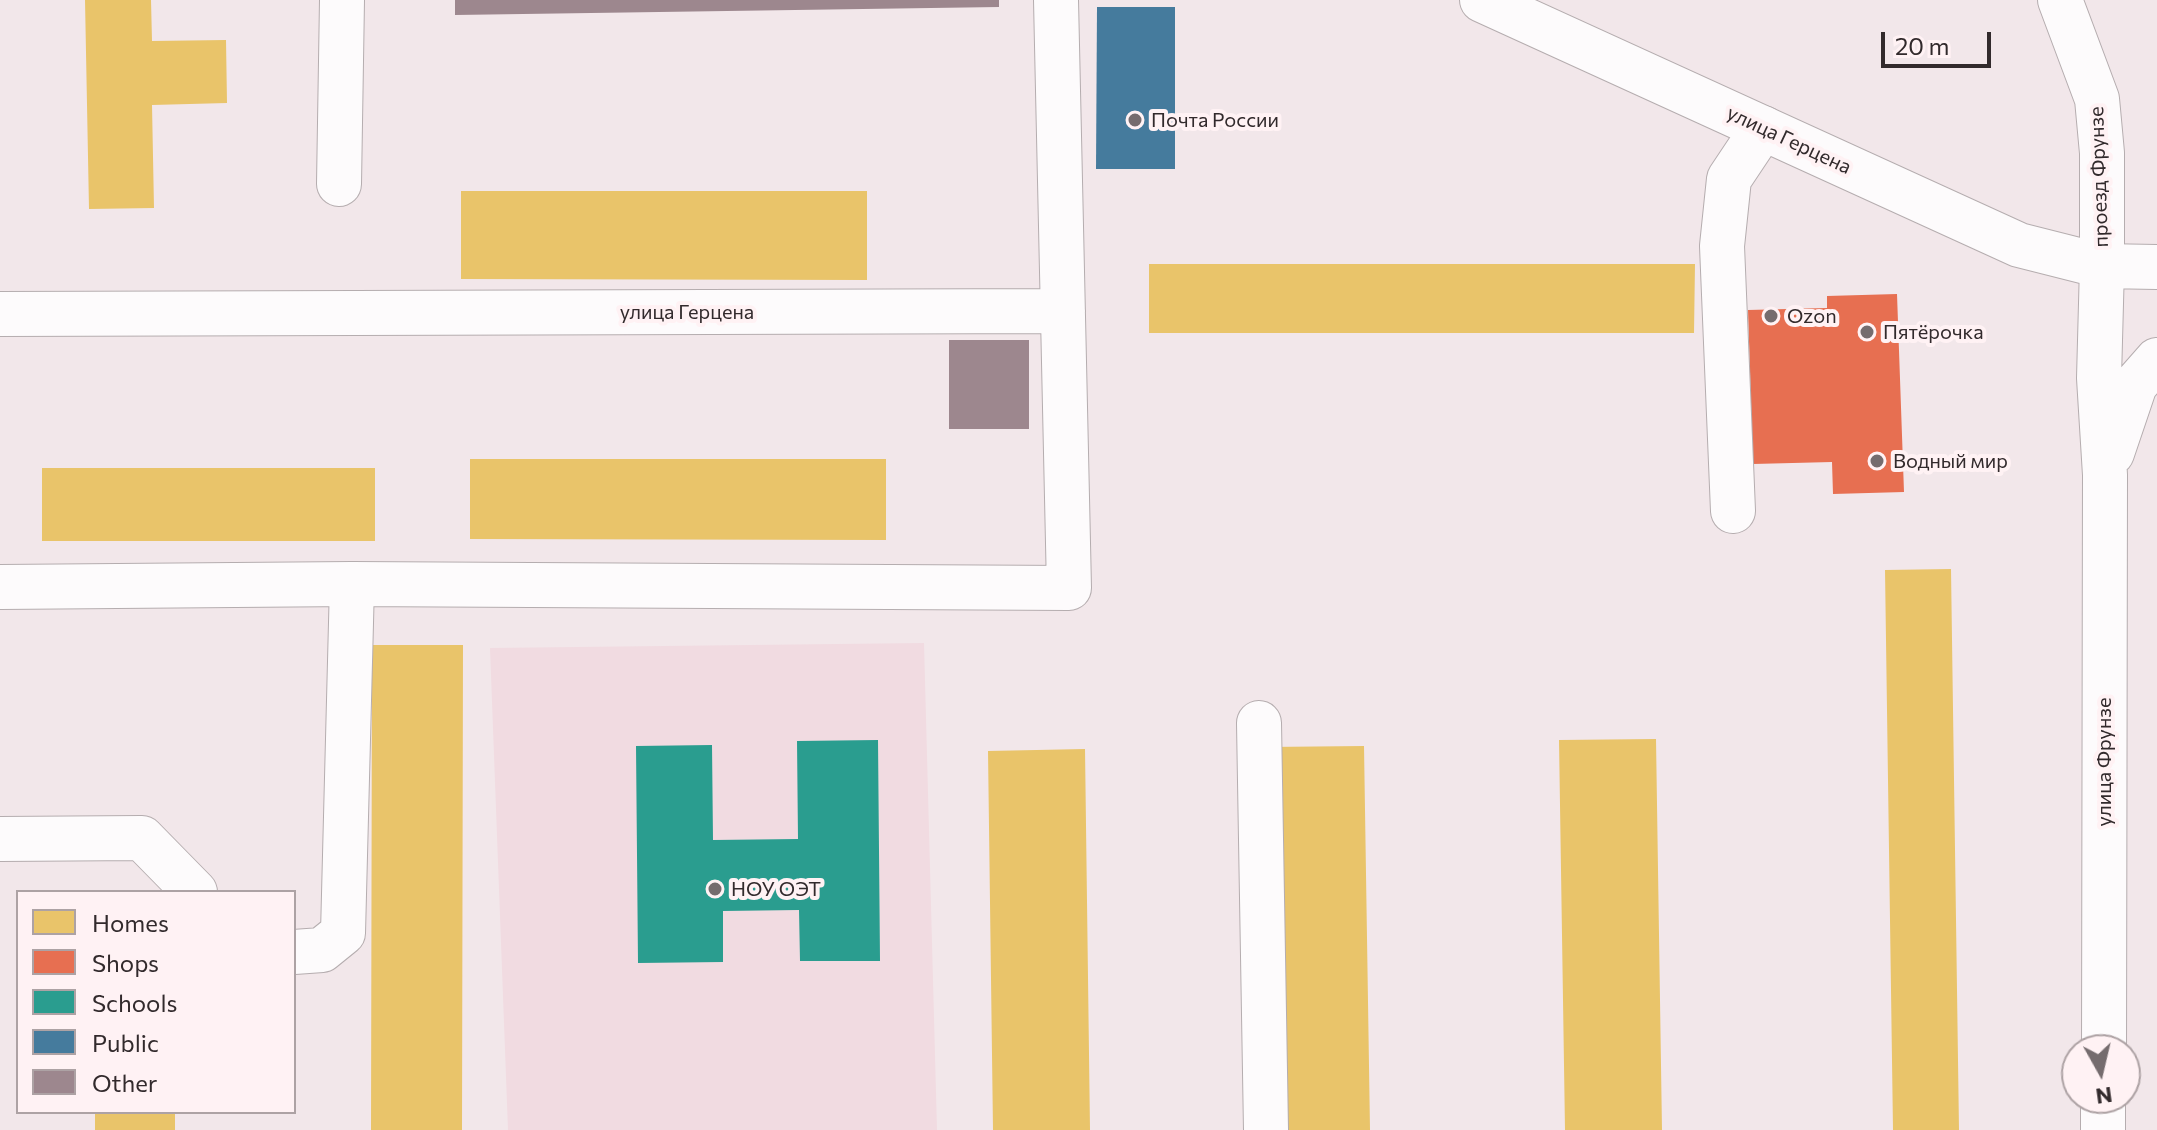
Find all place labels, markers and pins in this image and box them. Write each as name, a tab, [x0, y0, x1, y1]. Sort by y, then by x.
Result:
place label: Почта России	[1151, 108, 1279, 132]
marker: Почта России	[1126, 111, 1144, 129]
place label: Ozon	[1787, 304, 1837, 328]
marker: Ozon	[1762, 307, 1780, 325]
place label: Пятёрочка	[1883, 320, 1984, 344]
marker: Пятёрочка	[1858, 323, 1876, 341]
place label: Водный мир	[1893, 449, 2008, 473]
marker: Водный мир	[1868, 452, 1886, 470]
place label: НОУ ОЭТ	[731, 877, 821, 901]
marker: НОУ ОЭТ	[706, 880, 724, 898]

